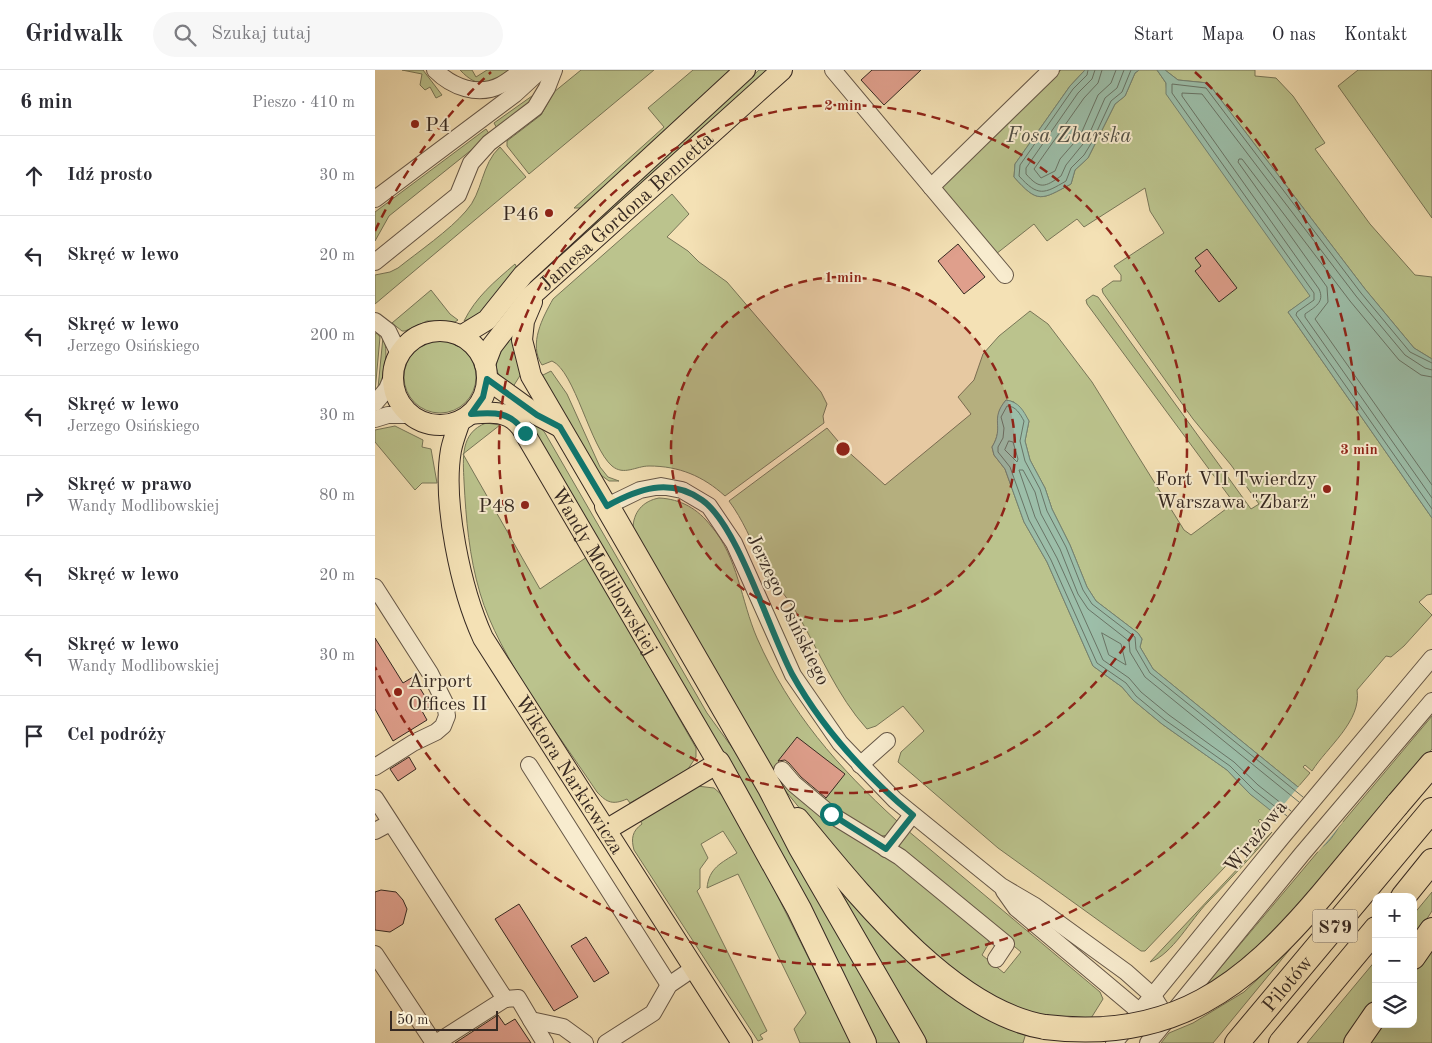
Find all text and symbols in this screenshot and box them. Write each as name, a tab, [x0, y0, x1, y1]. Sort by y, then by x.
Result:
search box	[153, 12, 503, 57]
icon: search	[171, 21, 199, 49]
text: Gridwalk	[25, 23, 123, 47]
text: Szukaj tutaj	[211, 25, 311, 44]
text: Start	[1134, 26, 1174, 44]
text: Mapa	[1202, 26, 1244, 44]
text: O nas	[1272, 26, 1316, 44]
text: Kontakt	[1344, 26, 1407, 44]
text: 6 min	[20, 92, 73, 113]
text: Pieszo · 410 m	[252, 95, 355, 111]
text: 2 min	[824, 99, 862, 114]
place label: P4	[425, 116, 450, 136]
marker: P4	[409, 118, 421, 130]
water label: Fosa Zbarska	[1006, 126, 1131, 147]
street label: Jamesa Gordona Bennetta	[536, 129, 718, 296]
icon: ahead	[20, 162, 48, 190]
text: Idź prosto	[67, 166, 152, 185]
text: 30 m	[319, 168, 355, 184]
place label: P46	[502, 205, 539, 225]
marker: P46	[543, 207, 555, 219]
icon: left	[20, 242, 48, 270]
text: Skręć w lewo	[67, 246, 179, 265]
text: 20 m	[319, 248, 355, 264]
text: 1 min	[824, 271, 862, 286]
text: Skręć w lewo	[67, 316, 179, 335]
icon: left	[20, 322, 48, 350]
text: 200 m	[310, 328, 355, 344]
text: Jerzego Osińskiego	[67, 339, 200, 355]
text: Skręć w lewo	[67, 396, 179, 415]
icon: left	[20, 402, 48, 430]
text: 30 m	[319, 408, 355, 424]
text: Jerzego Osińskiego	[67, 419, 200, 435]
route end	[514, 422, 537, 445]
centre of rings	[834, 440, 852, 458]
text: 3 min	[1340, 443, 1378, 458]
place label: Fort VII Twierdzy Warszawa "Zbarż"	[1155, 470, 1317, 513]
text: Skręć w prawo	[67, 476, 192, 495]
icon: right	[20, 482, 48, 510]
marker: Fort VII Twierdzy Warszawa "Zbarż"	[1321, 483, 1333, 495]
street label: Wandy Modlibowskiej	[547, 484, 660, 659]
text: 80 m	[319, 488, 355, 504]
place label: P48	[478, 497, 515, 517]
text: Wandy Modlibowskiej	[67, 499, 219, 515]
marker: P48	[519, 499, 531, 511]
street label: Jerzego Osińskiego	[742, 531, 833, 689]
icon: left	[20, 562, 48, 590]
text: Skręć w lewo	[67, 566, 179, 585]
text: 20 m	[319, 568, 355, 584]
text: Skręć w lewo	[67, 636, 179, 655]
icon: left	[20, 642, 48, 670]
text: 30 m	[319, 648, 355, 664]
text: Wandy Modlibowskiej	[67, 659, 219, 675]
place label: Airport Offices II	[408, 672, 487, 715]
marker: Airport Offices II	[392, 686, 404, 698]
street label: Wiktora Narkiewicza	[511, 693, 627, 858]
icon: arrive	[20, 722, 48, 750]
text: Cel podróży	[67, 726, 166, 745]
street label: Wirażowa	[1221, 797, 1292, 877]
route start	[820, 803, 843, 826]
map controls	[1372, 893, 1417, 1028]
button: +	[1372, 893, 1417, 938]
road number: S79	[1313, 909, 1357, 942]
button: −	[1372, 938, 1417, 983]
street label: Pilotów	[1260, 952, 1318, 1016]
button: layers	[1372, 983, 1417, 1028]
scale bar	[390, 1008, 497, 1031]
text: 50 m	[397, 1013, 428, 1027]

